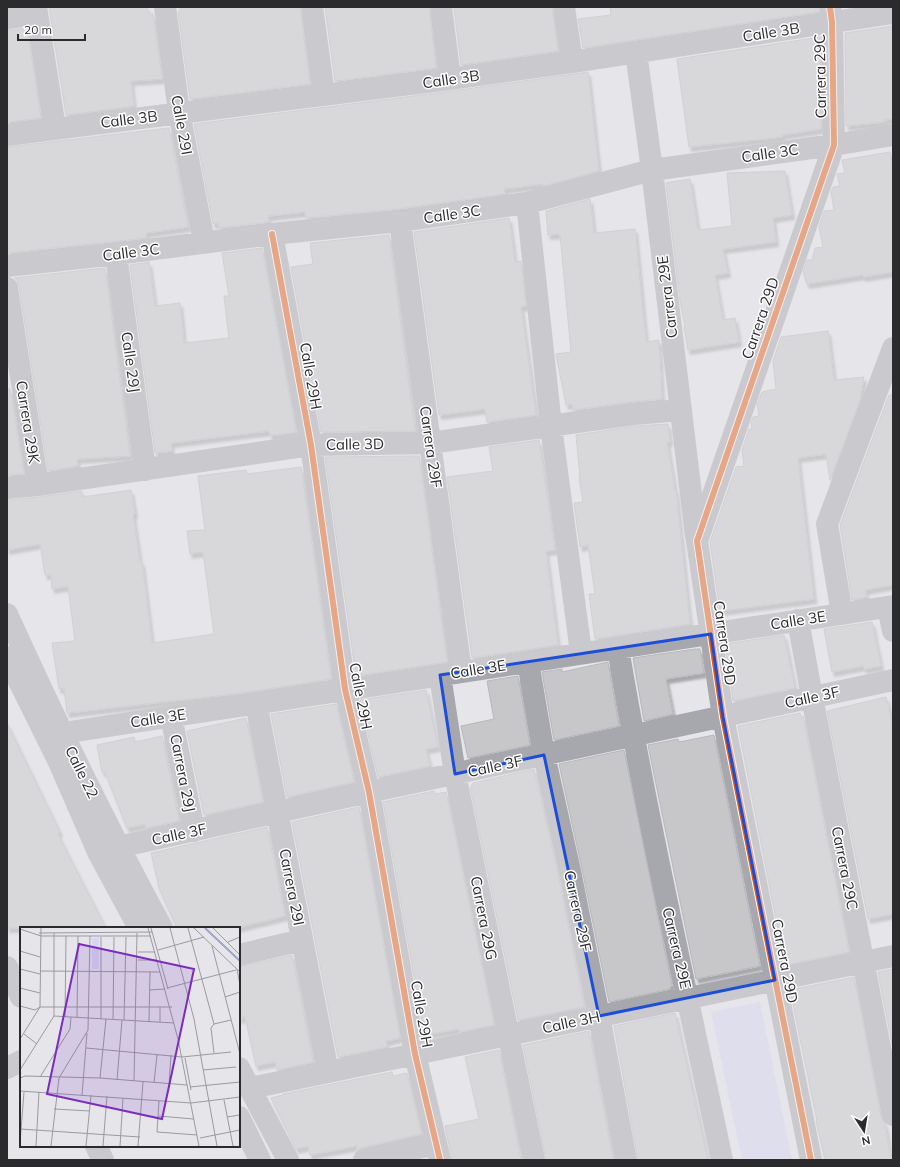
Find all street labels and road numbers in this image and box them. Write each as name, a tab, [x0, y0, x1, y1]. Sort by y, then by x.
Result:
street label: Calle 3B	[741, 18, 801, 46]
street label: Carrera 29C	[810, 34, 830, 118]
street label: Calle 3B	[421, 66, 481, 92]
street label: Calle 29I	[167, 94, 197, 156]
street label: Calle 3B	[99, 106, 159, 132]
street label: Calle 3C	[740, 140, 800, 166]
street label: Calle 3C	[422, 201, 482, 227]
street label: Calle 3C	[101, 239, 161, 265]
street label: Carrera 29E	[652, 254, 681, 339]
street label: Carrera 29D	[737, 275, 783, 361]
street label: Calle 29J	[117, 330, 145, 394]
street label: Calle 29H	[296, 341, 326, 411]
street label: Carrera 29K	[12, 379, 44, 465]
street label: Carrera 29F	[416, 405, 446, 489]
street label: Calle 3D	[326, 434, 384, 454]
street label: Carrera 29D	[710, 599, 740, 687]
street label: Calle 3E	[769, 606, 827, 634]
street label: Calle 3E	[449, 655, 507, 683]
street label: Calle 29H	[345, 661, 377, 731]
street label: Calle 3F	[783, 682, 841, 712]
street label: Calle 3E	[129, 704, 187, 732]
street label: Carrera 29J	[166, 732, 200, 814]
street label: Calle 22	[61, 743, 103, 801]
street label: Calle 3F	[466, 751, 524, 781]
street label: Calle 3F	[150, 819, 208, 849]
street label: Carrera 29C	[828, 825, 862, 911]
street label: Carrera 29I	[275, 847, 309, 927]
street label: Carrera 29F	[560, 869, 596, 953]
street label: Carrera 29G	[467, 874, 501, 962]
street label: Carrera 29E	[658, 905, 696, 991]
street label: Carrera 29D	[768, 917, 802, 1005]
street label: Calle 29H	[407, 979, 437, 1049]
street label: Calle 3H	[540, 1007, 602, 1037]

